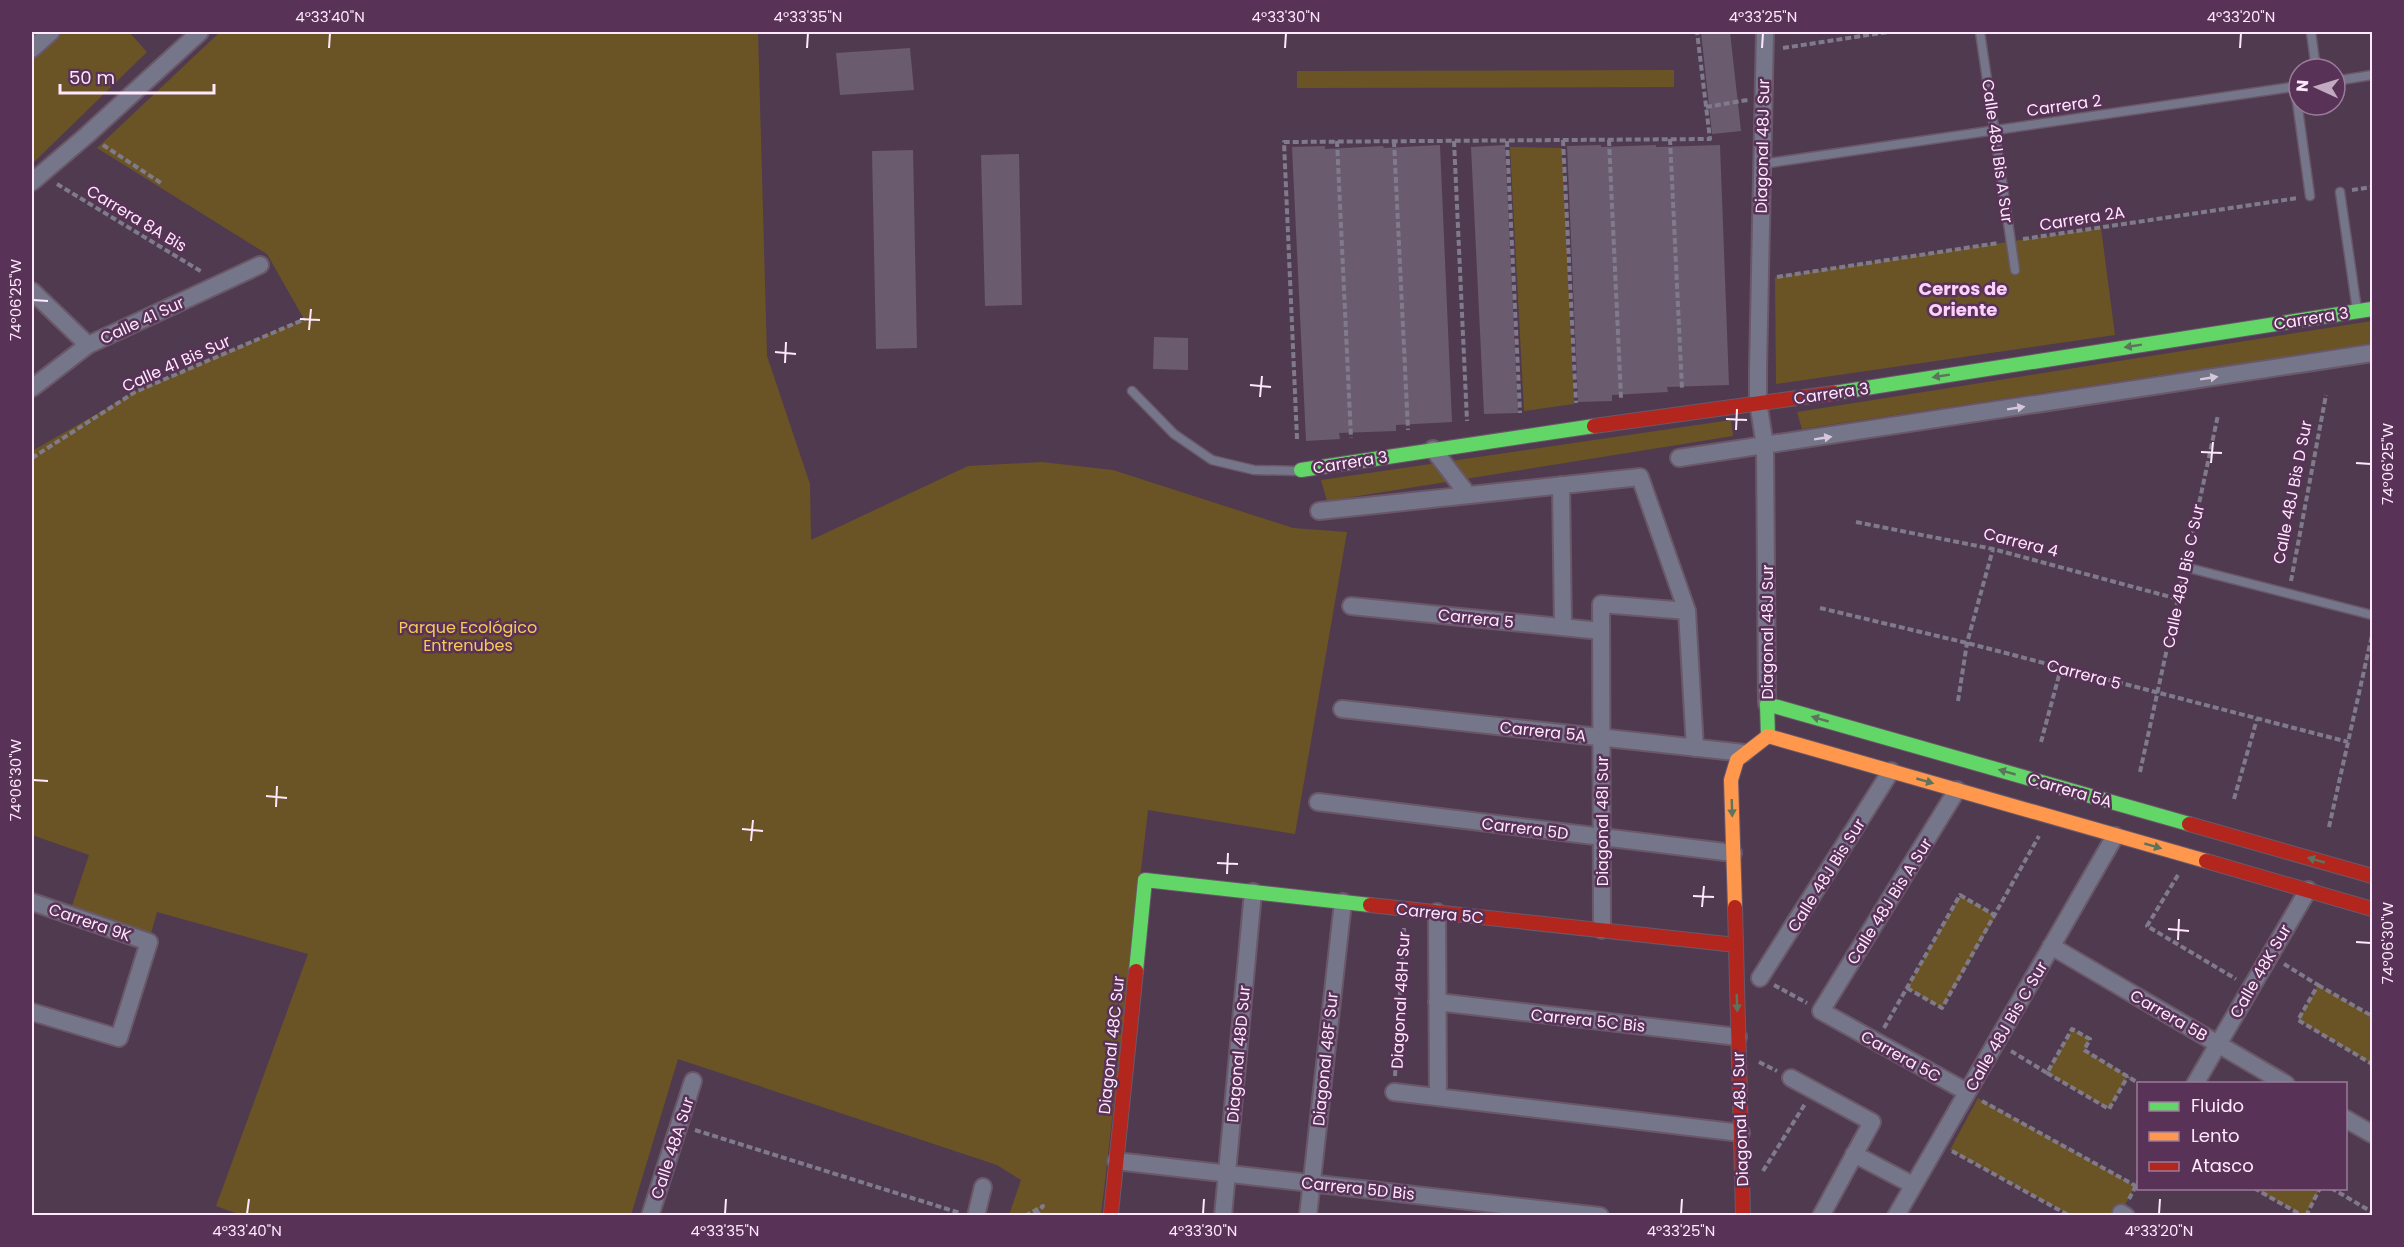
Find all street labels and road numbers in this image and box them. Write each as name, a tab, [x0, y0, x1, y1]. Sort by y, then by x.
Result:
street label: Diagonal 48J Sur	[1750, 78, 1775, 214]
street label: Calle 48J Bis A Sur	[1976, 78, 2019, 225]
street label: Carrera 2	[2025, 89, 2103, 122]
street label: Carrera 8A Bis	[82, 179, 191, 257]
street label: Carrera 2A	[2038, 200, 2127, 237]
street label: Calle 41 Sur	[96, 291, 188, 350]
street label: Carrera 3	[2272, 301, 2350, 336]
street label: Calle 41 Bis Sur	[118, 329, 234, 398]
street label: Carrera 3	[1792, 377, 1870, 410]
street label: Calle 48J Bis D Sur	[2267, 418, 2318, 566]
street label: Carrera 3	[1311, 445, 1389, 480]
street label: Calle 48J Bis C Sur	[2157, 502, 2210, 650]
street label: Carrera 4	[1981, 522, 2061, 563]
street label: Diagonal 48J Sur	[1756, 565, 1779, 699]
street label: Carrera 5	[1437, 603, 1515, 634]
street label: Carrera 5	[2044, 654, 2124, 695]
street label: Carrera 5A	[1499, 716, 1588, 747]
street label: Diagonal 48I Sur	[1591, 756, 1614, 886]
street label: Carrera 5A	[2025, 767, 2115, 814]
street label: Carrera 5D	[1480, 812, 1570, 845]
street label: Calle 48J Bis Sur	[1782, 814, 1871, 937]
street label: Calle 48J Bis A Sur	[1841, 834, 1938, 969]
street label: Carrera 5C	[1395, 897, 1485, 930]
street label: Carrera 9K	[46, 898, 135, 947]
street label: Calle 48K Sur	[2224, 920, 2297, 1022]
street label: Diagonal 48H Sur	[1385, 931, 1416, 1069]
street label: Calle 48J Bis C Sur	[1960, 957, 2053, 1096]
street label: Diagonal 48C Sur	[1093, 975, 1130, 1115]
street label: Diagonal 48D Sur	[1221, 984, 1256, 1124]
street label: Carrera 5B	[2126, 984, 2212, 1047]
street label: Diagonal 48F Sur	[1307, 991, 1344, 1127]
street label: Carrera 5C Bis	[1530, 1003, 1646, 1038]
street label: Carrera 5C	[1856, 1025, 1945, 1088]
street label: Diagonal 48J Sur	[1727, 1051, 1754, 1187]
street label: Calle 48A Sur	[645, 1094, 700, 1202]
street label: Carrera 5D Bis	[1300, 1171, 1416, 1206]

